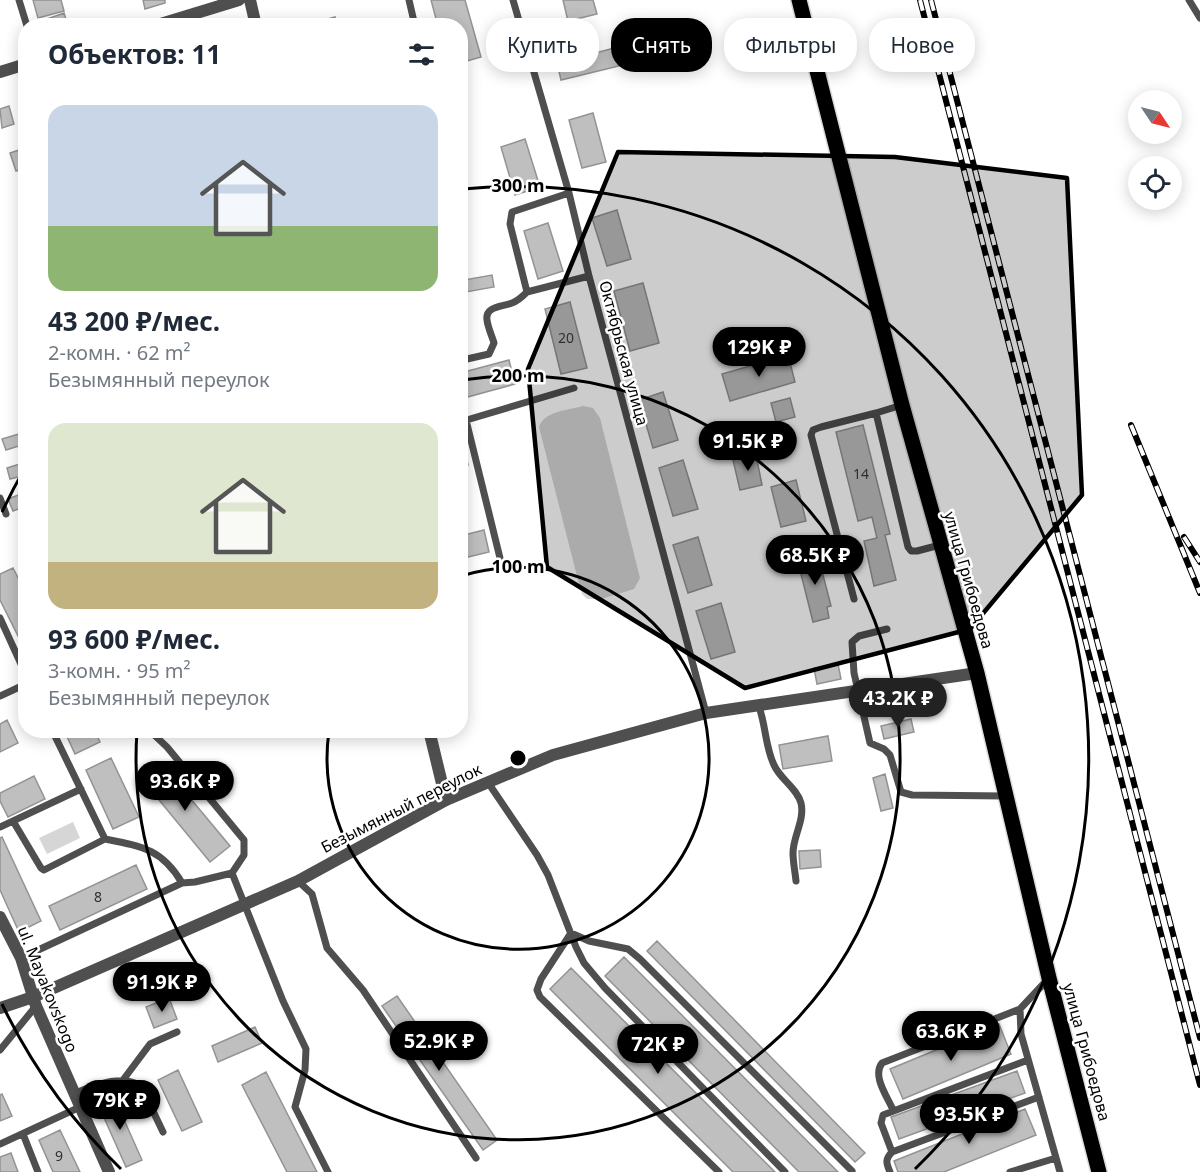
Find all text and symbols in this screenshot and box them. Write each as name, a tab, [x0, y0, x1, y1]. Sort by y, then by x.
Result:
chip: Купить	[486, 18, 599, 72]
chip: Снять	[611, 18, 712, 72]
chip: Фильтры	[724, 18, 857, 72]
chip: Новое	[869, 18, 975, 72]
text: Объектов: 11	[48, 36, 221, 72]
icon: filters	[405, 38, 438, 71]
north arrow	[1128, 90, 1182, 144]
map controls	[1128, 90, 1182, 210]
icon: home	[189, 144, 297, 252]
button: locate	[1128, 156, 1182, 210]
text: 300 m	[491, 173, 545, 197]
street label: Октябрьская улица	[594, 278, 654, 428]
text: 43 200 ₽/мес.	[48, 303, 220, 339]
pin: 129K ₽	[710, 327, 808, 378]
house number: 20	[558, 328, 574, 347]
text: 129K ₽	[727, 333, 791, 360]
text: 2-комн. · 62 m²	[48, 339, 191, 366]
text: 200 m	[491, 363, 545, 387]
text: Безымянный переулок	[48, 366, 270, 393]
pin: 91.5K ₽	[693, 421, 803, 472]
text: 91.5K ₽	[713, 427, 783, 454]
icon: home	[189, 462, 297, 570]
house number: 14	[853, 464, 869, 483]
street label: улица Грибоедова	[939, 509, 999, 651]
pin: 68.5K ₽	[760, 535, 870, 586]
text: 68.5K ₽	[780, 541, 850, 568]
text: 100 m	[491, 554, 545, 578]
text: 93 600 ₽/мес.	[48, 621, 220, 657]
text: 3-комн. · 95 m²	[48, 657, 191, 684]
pin: 43.2K ₽	[843, 678, 953, 729]
text: Безымянный переулок	[48, 684, 270, 711]
text: 43.2K ₽	[863, 684, 933, 711]
centre of rings	[508, 748, 528, 768]
street label: Безымянный переулок	[317, 758, 485, 858]
pin: 93.6K ₽	[130, 761, 240, 812]
text: 93.6K ₽	[150, 767, 220, 794]
house number: 8	[94, 887, 102, 906]
street label: ul. Mayakovskogo	[13, 923, 83, 1055]
pin: 91.9K ₽	[107, 962, 217, 1013]
text: 91.9K ₽	[127, 968, 197, 995]
street label: улица Грибоедова	[1058, 981, 1116, 1123]
pin: 63.6K ₽	[896, 1011, 1006, 1062]
text: 63.6K ₽	[916, 1017, 986, 1044]
pin: 52.9K ₽	[384, 1021, 494, 1072]
pin: 72K ₽	[616, 1024, 700, 1075]
text: 52.9K ₽	[404, 1027, 474, 1054]
text: 72K ₽	[631, 1030, 685, 1057]
pin: 79K ₽	[78, 1080, 162, 1131]
text: 79K ₽	[93, 1086, 147, 1113]
pin: 93.5K ₽	[914, 1094, 1024, 1145]
text: 93.5K ₽	[934, 1100, 1004, 1127]
house number: 9	[55, 1146, 63, 1165]

